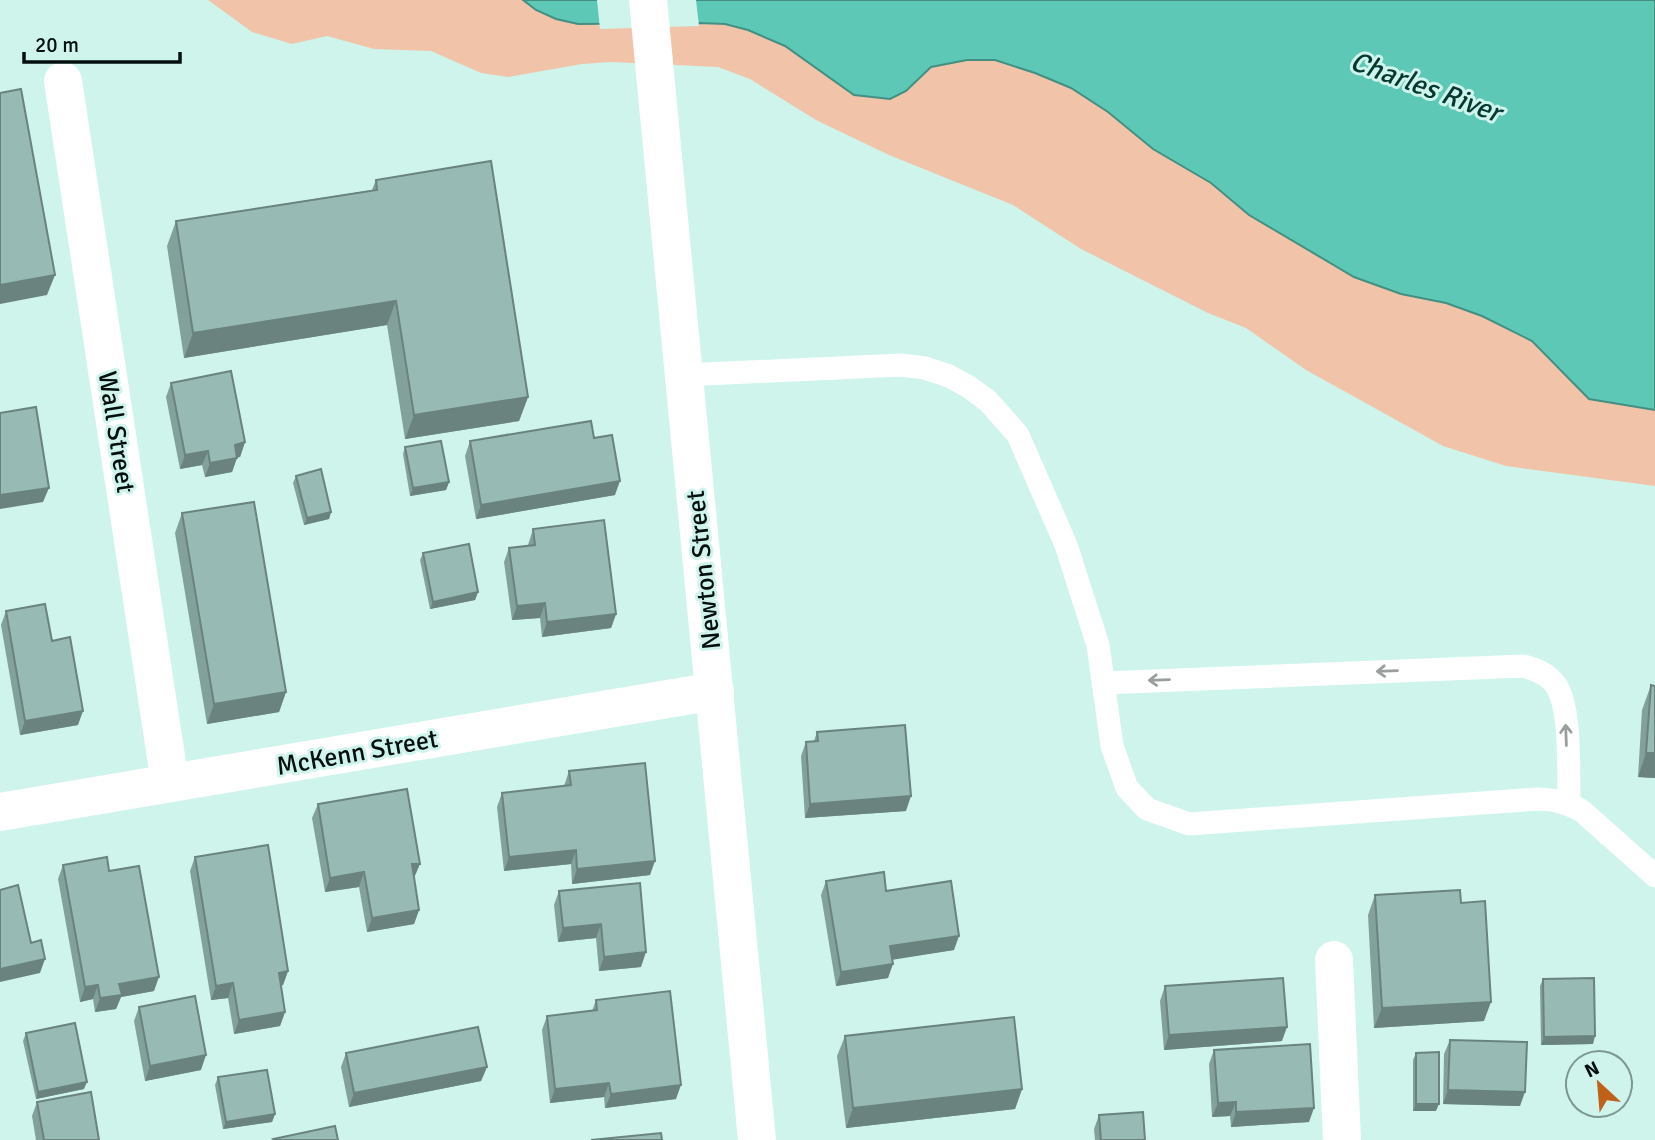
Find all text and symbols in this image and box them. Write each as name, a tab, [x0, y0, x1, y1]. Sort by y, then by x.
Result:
scale bar	[24, 21, 180, 65]
text: 20 m	[35, 32, 79, 58]
water label: Charles River	[1346, 44, 1509, 131]
street label: Wall Street	[91, 369, 141, 495]
street label: Newton Street	[680, 489, 728, 651]
one-way arrow	[1375, 665, 1398, 678]
one-way arrow	[1148, 674, 1171, 687]
street label: McKenn Street	[274, 723, 440, 783]
one-way arrow	[1560, 724, 1573, 747]
north arrow	[1564, 1049, 1634, 1119]
text: N	[1581, 1056, 1603, 1083]

